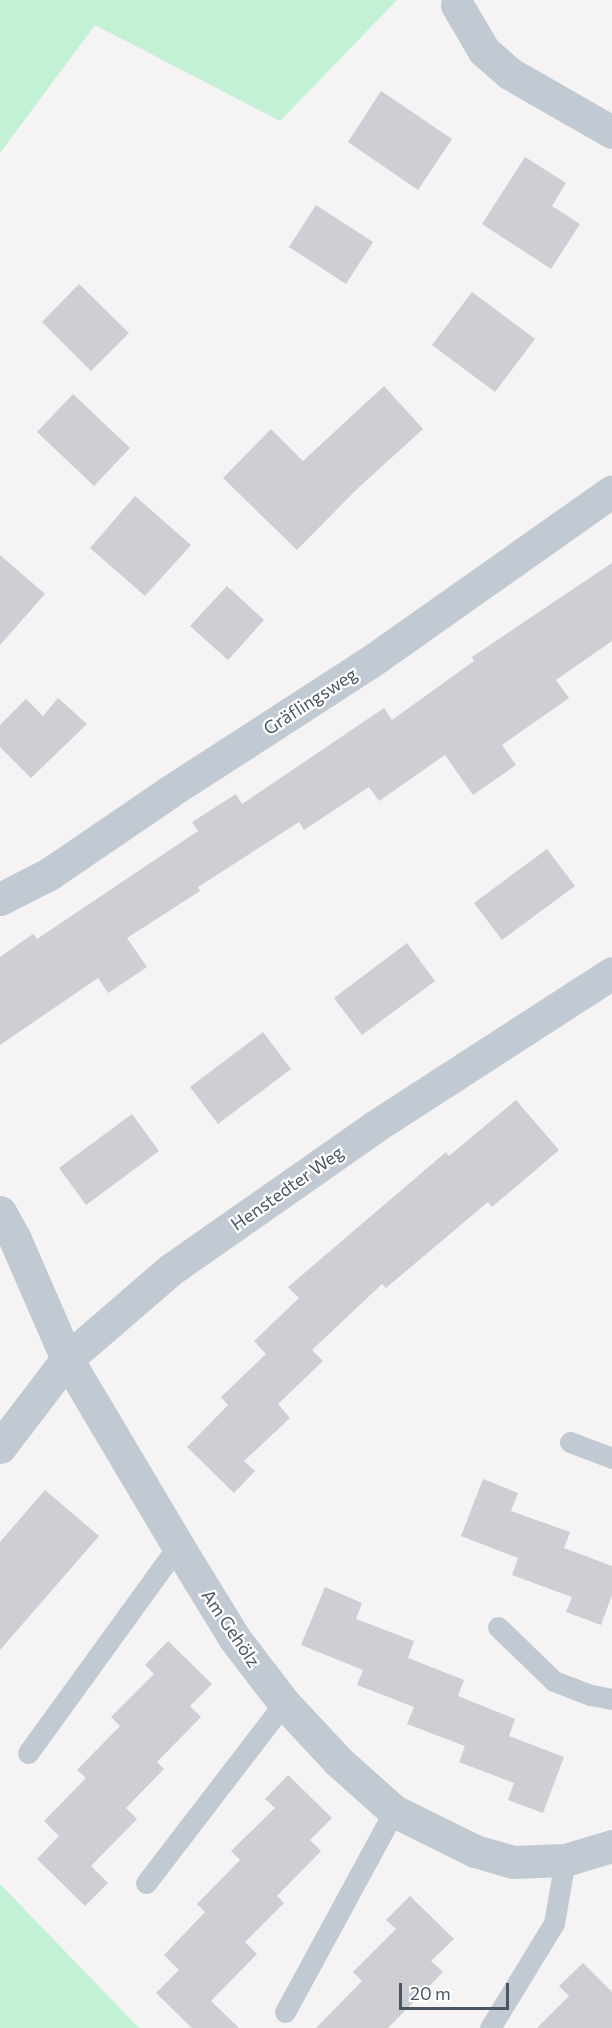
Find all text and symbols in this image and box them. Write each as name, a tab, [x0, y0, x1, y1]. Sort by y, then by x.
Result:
street label: Gräflingsweg	[259, 663, 361, 739]
street label: Henstedter Weg	[227, 1141, 347, 1235]
street label: Am Gehölz	[197, 1585, 265, 1671]
scale bar	[402, 1971, 512, 2009]
text: 20 m	[410, 1982, 451, 2004]

